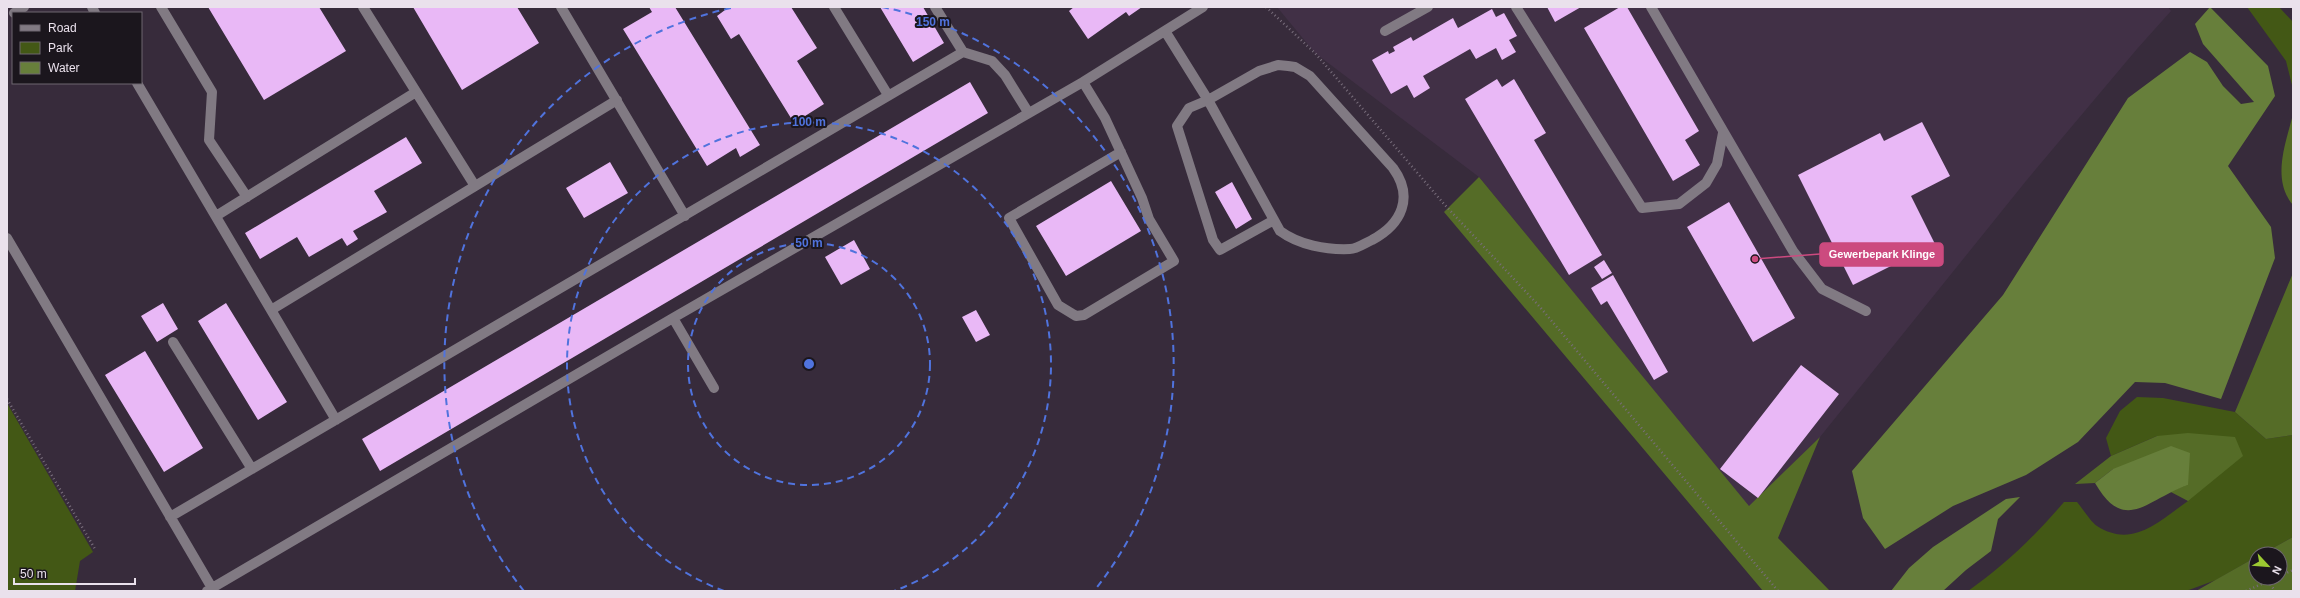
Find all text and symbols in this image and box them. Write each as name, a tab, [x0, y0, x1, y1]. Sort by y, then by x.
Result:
legend	[12, 12, 142, 84]
text: 150 m	[916, 15, 950, 29]
text: Road	[48, 21, 77, 35]
text: Park	[48, 41, 74, 55]
text: Water	[48, 61, 80, 75]
text: 100 m	[792, 115, 826, 129]
text: 50 m	[795, 236, 823, 250]
callout: Gewerbepark Klinge	[1820, 243, 1943, 266]
text: Gewerbepark Klinge	[1829, 248, 1935, 260]
centre of rings	[802, 357, 816, 371]
north arrow	[2248, 546, 2288, 586]
scale bar	[14, 560, 135, 586]
text: N	[2270, 564, 2284, 577]
text: 50 m	[20, 567, 47, 581]

